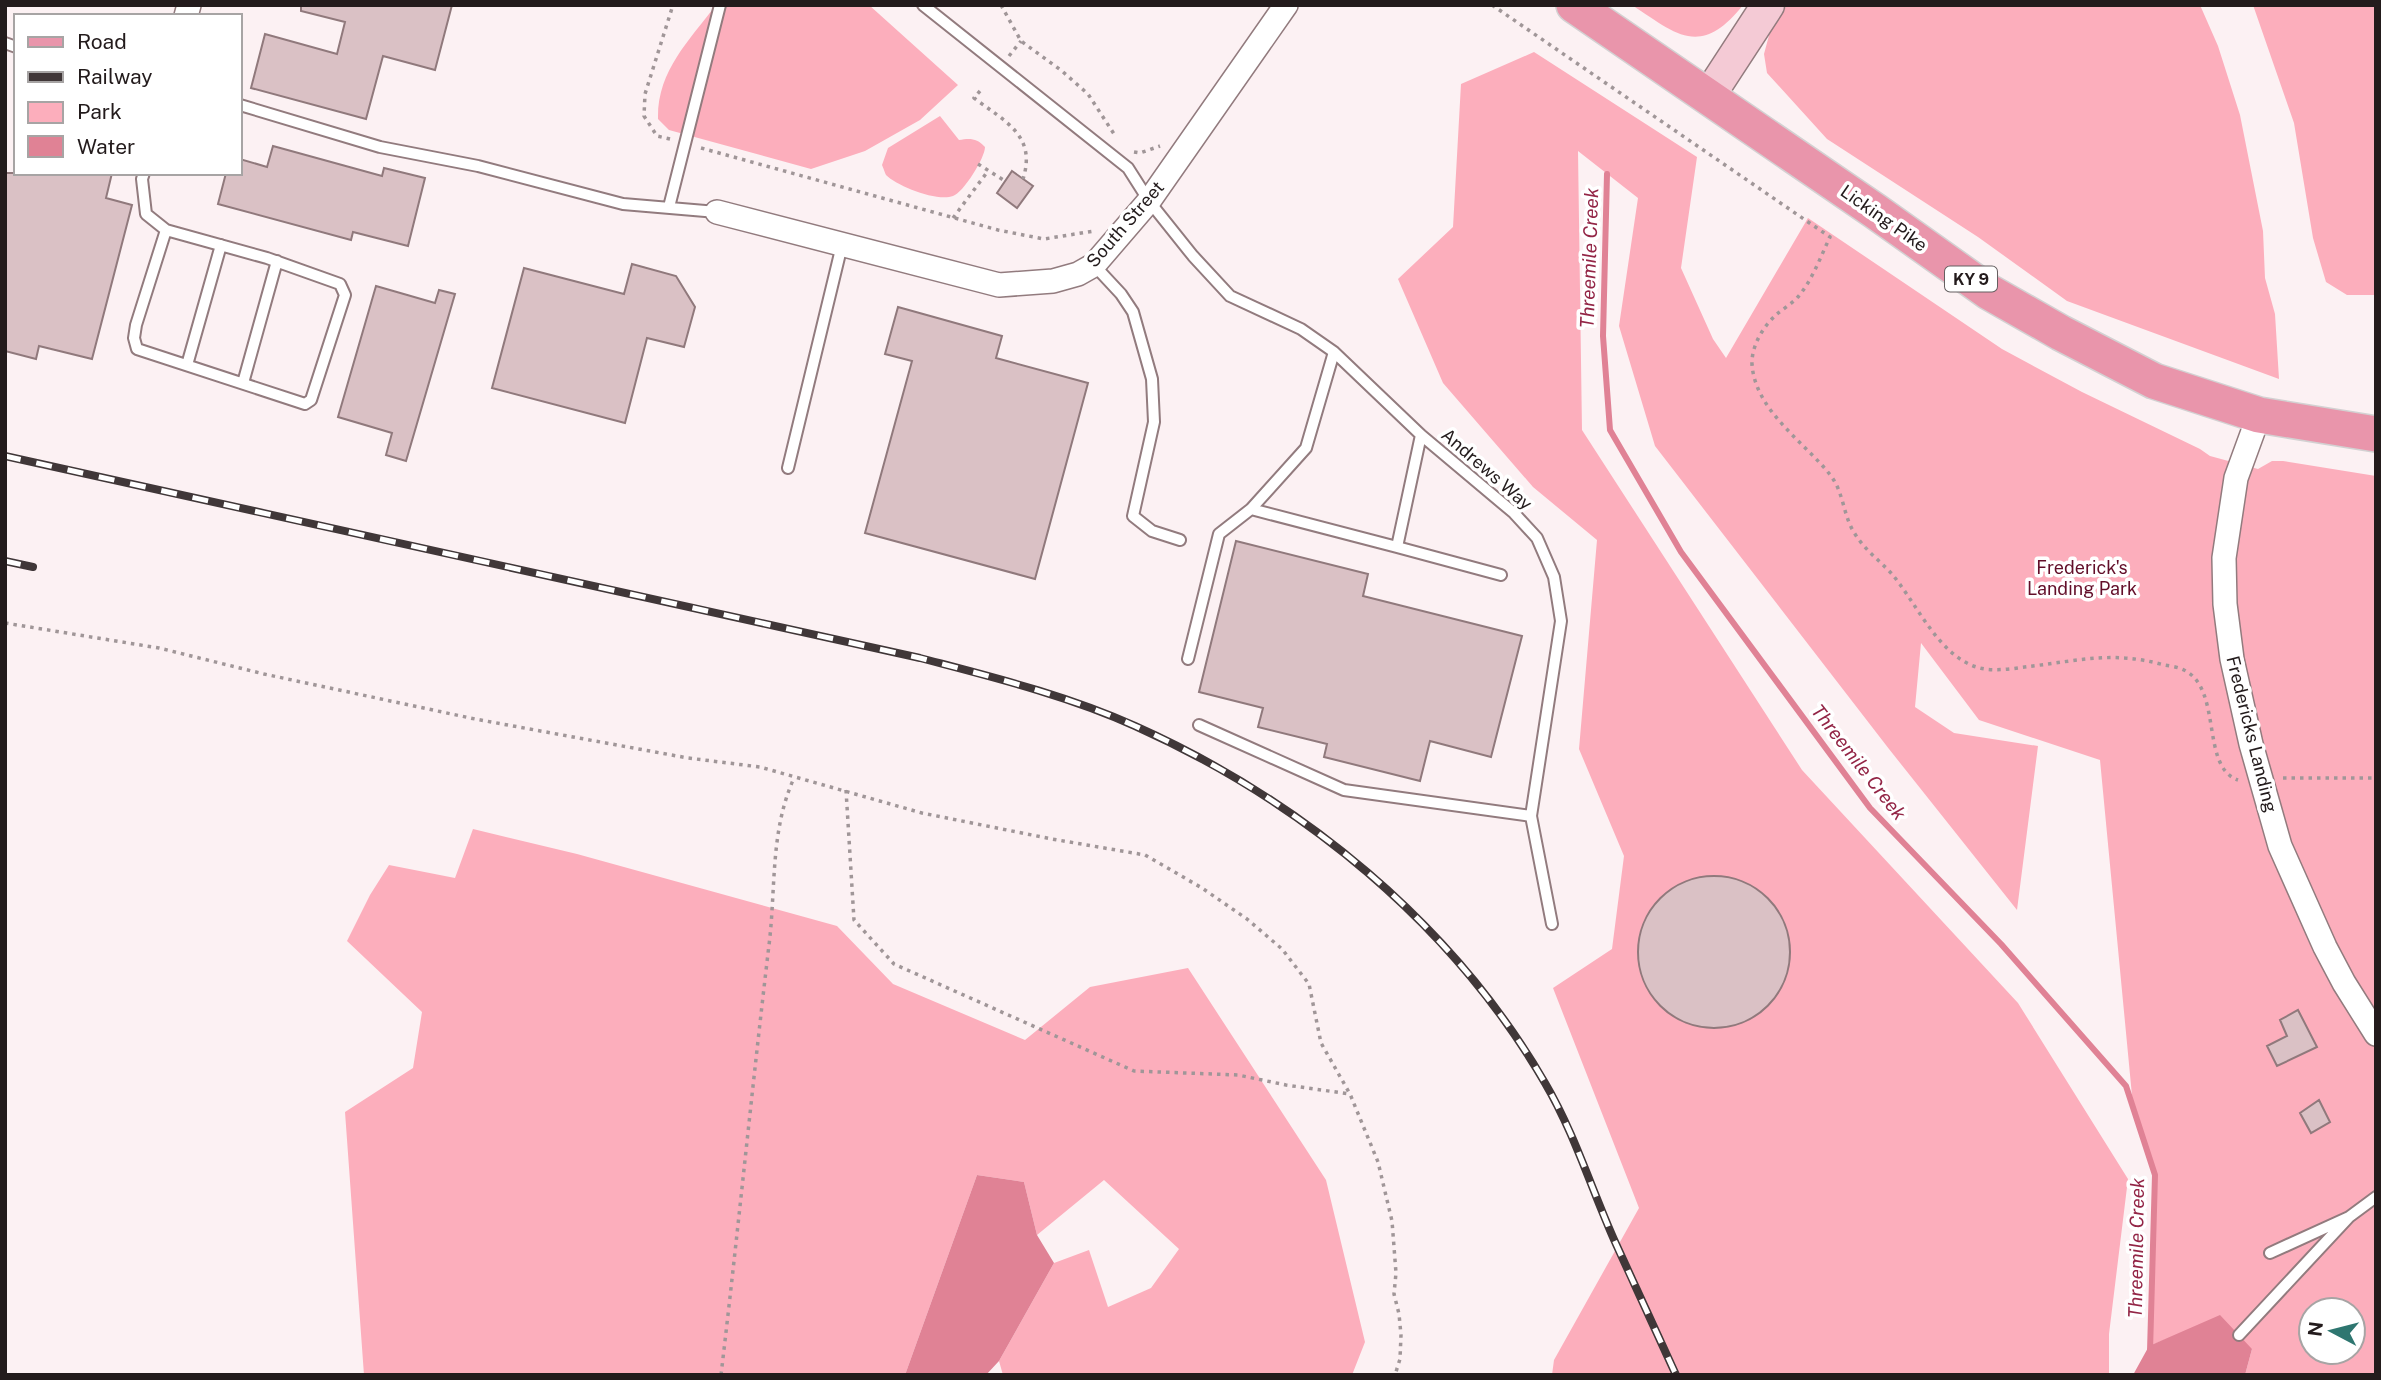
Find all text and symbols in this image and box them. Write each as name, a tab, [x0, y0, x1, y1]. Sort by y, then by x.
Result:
legend	[14, 14, 242, 175]
text: Road	[77, 29, 127, 54]
text: Railway	[77, 64, 153, 89]
text: Park	[77, 99, 122, 124]
text: Water	[77, 134, 135, 159]
street label: South Street	[1082, 177, 1168, 271]
street label: Licking Pike	[1837, 180, 1931, 256]
water label: Threemile Creek	[1576, 187, 1602, 329]
road number: KY 9	[1945, 266, 1997, 292]
street label: Andrews Way	[1437, 424, 1537, 514]
park label: Frederick's Landing Park	[2027, 557, 2137, 599]
street label: Fredericks Landing	[2222, 654, 2282, 814]
water label: Threemile Creek	[1807, 700, 1911, 825]
water label: Threemile Creek	[2124, 1177, 2148, 1318]
north arrow	[2297, 1296, 2367, 1366]
text: N	[2303, 1320, 2327, 1338]

